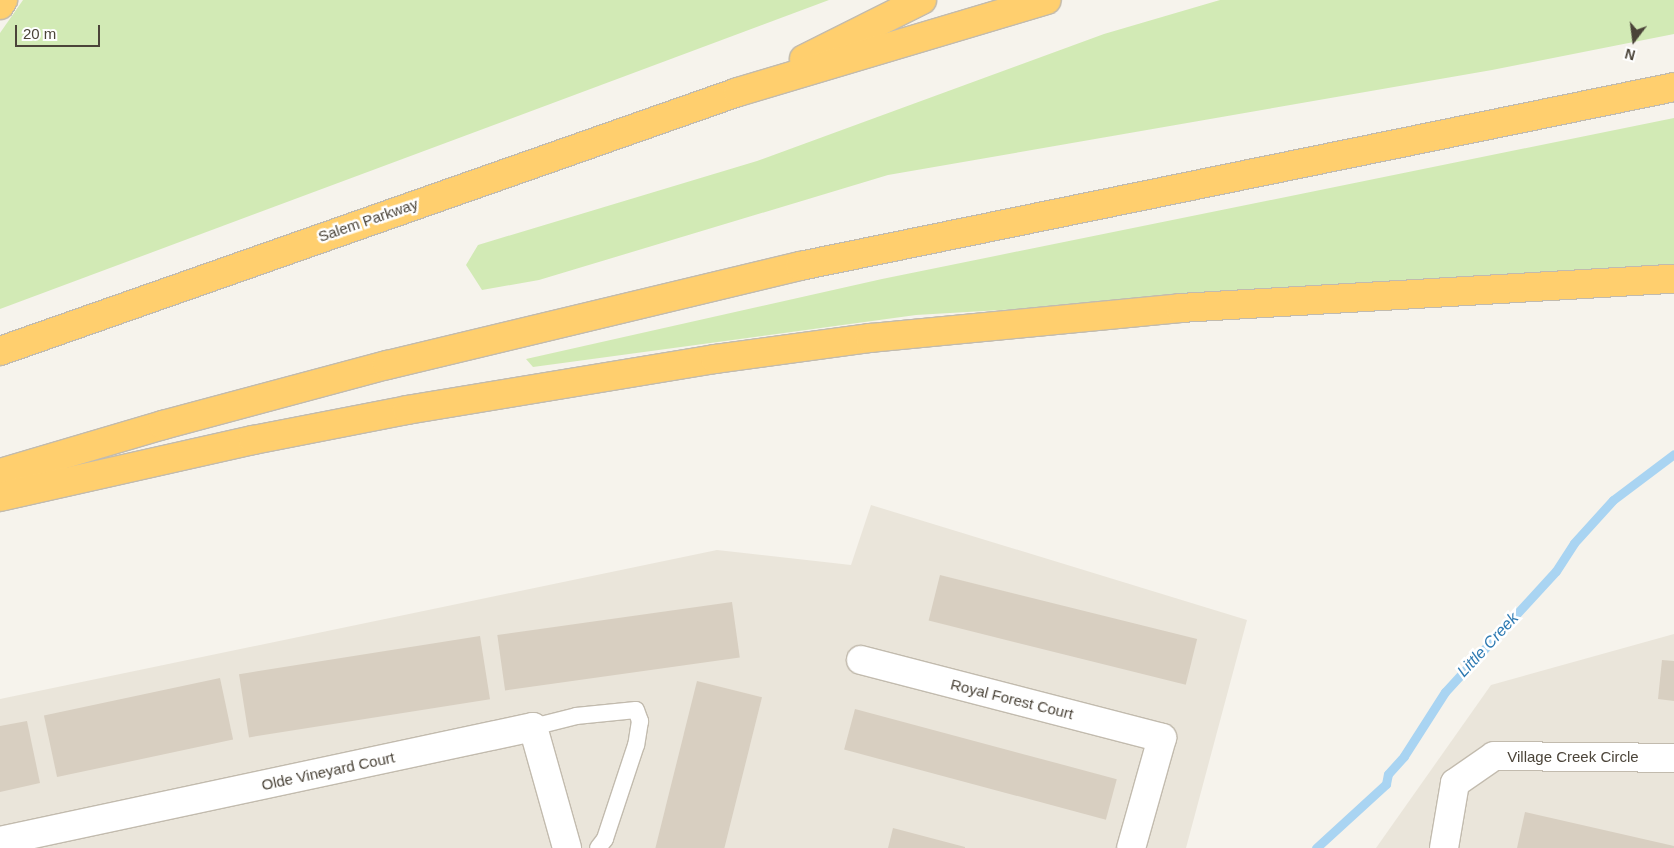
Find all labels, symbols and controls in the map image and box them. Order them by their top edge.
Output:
scale bar [18,15,102,47]
north arrow [1609,15,1659,65]
text: 20 m [23,25,56,42]
text: N [1623,45,1637,64]
street label: Salem Parkway [316,195,420,245]
water label: Little Creek [1453,609,1523,681]
street label: Royal Forest Court [949,675,1075,723]
street label: Olde Vineyard Court [260,748,396,794]
street label: Village Creek Circle [1507,748,1639,766]

